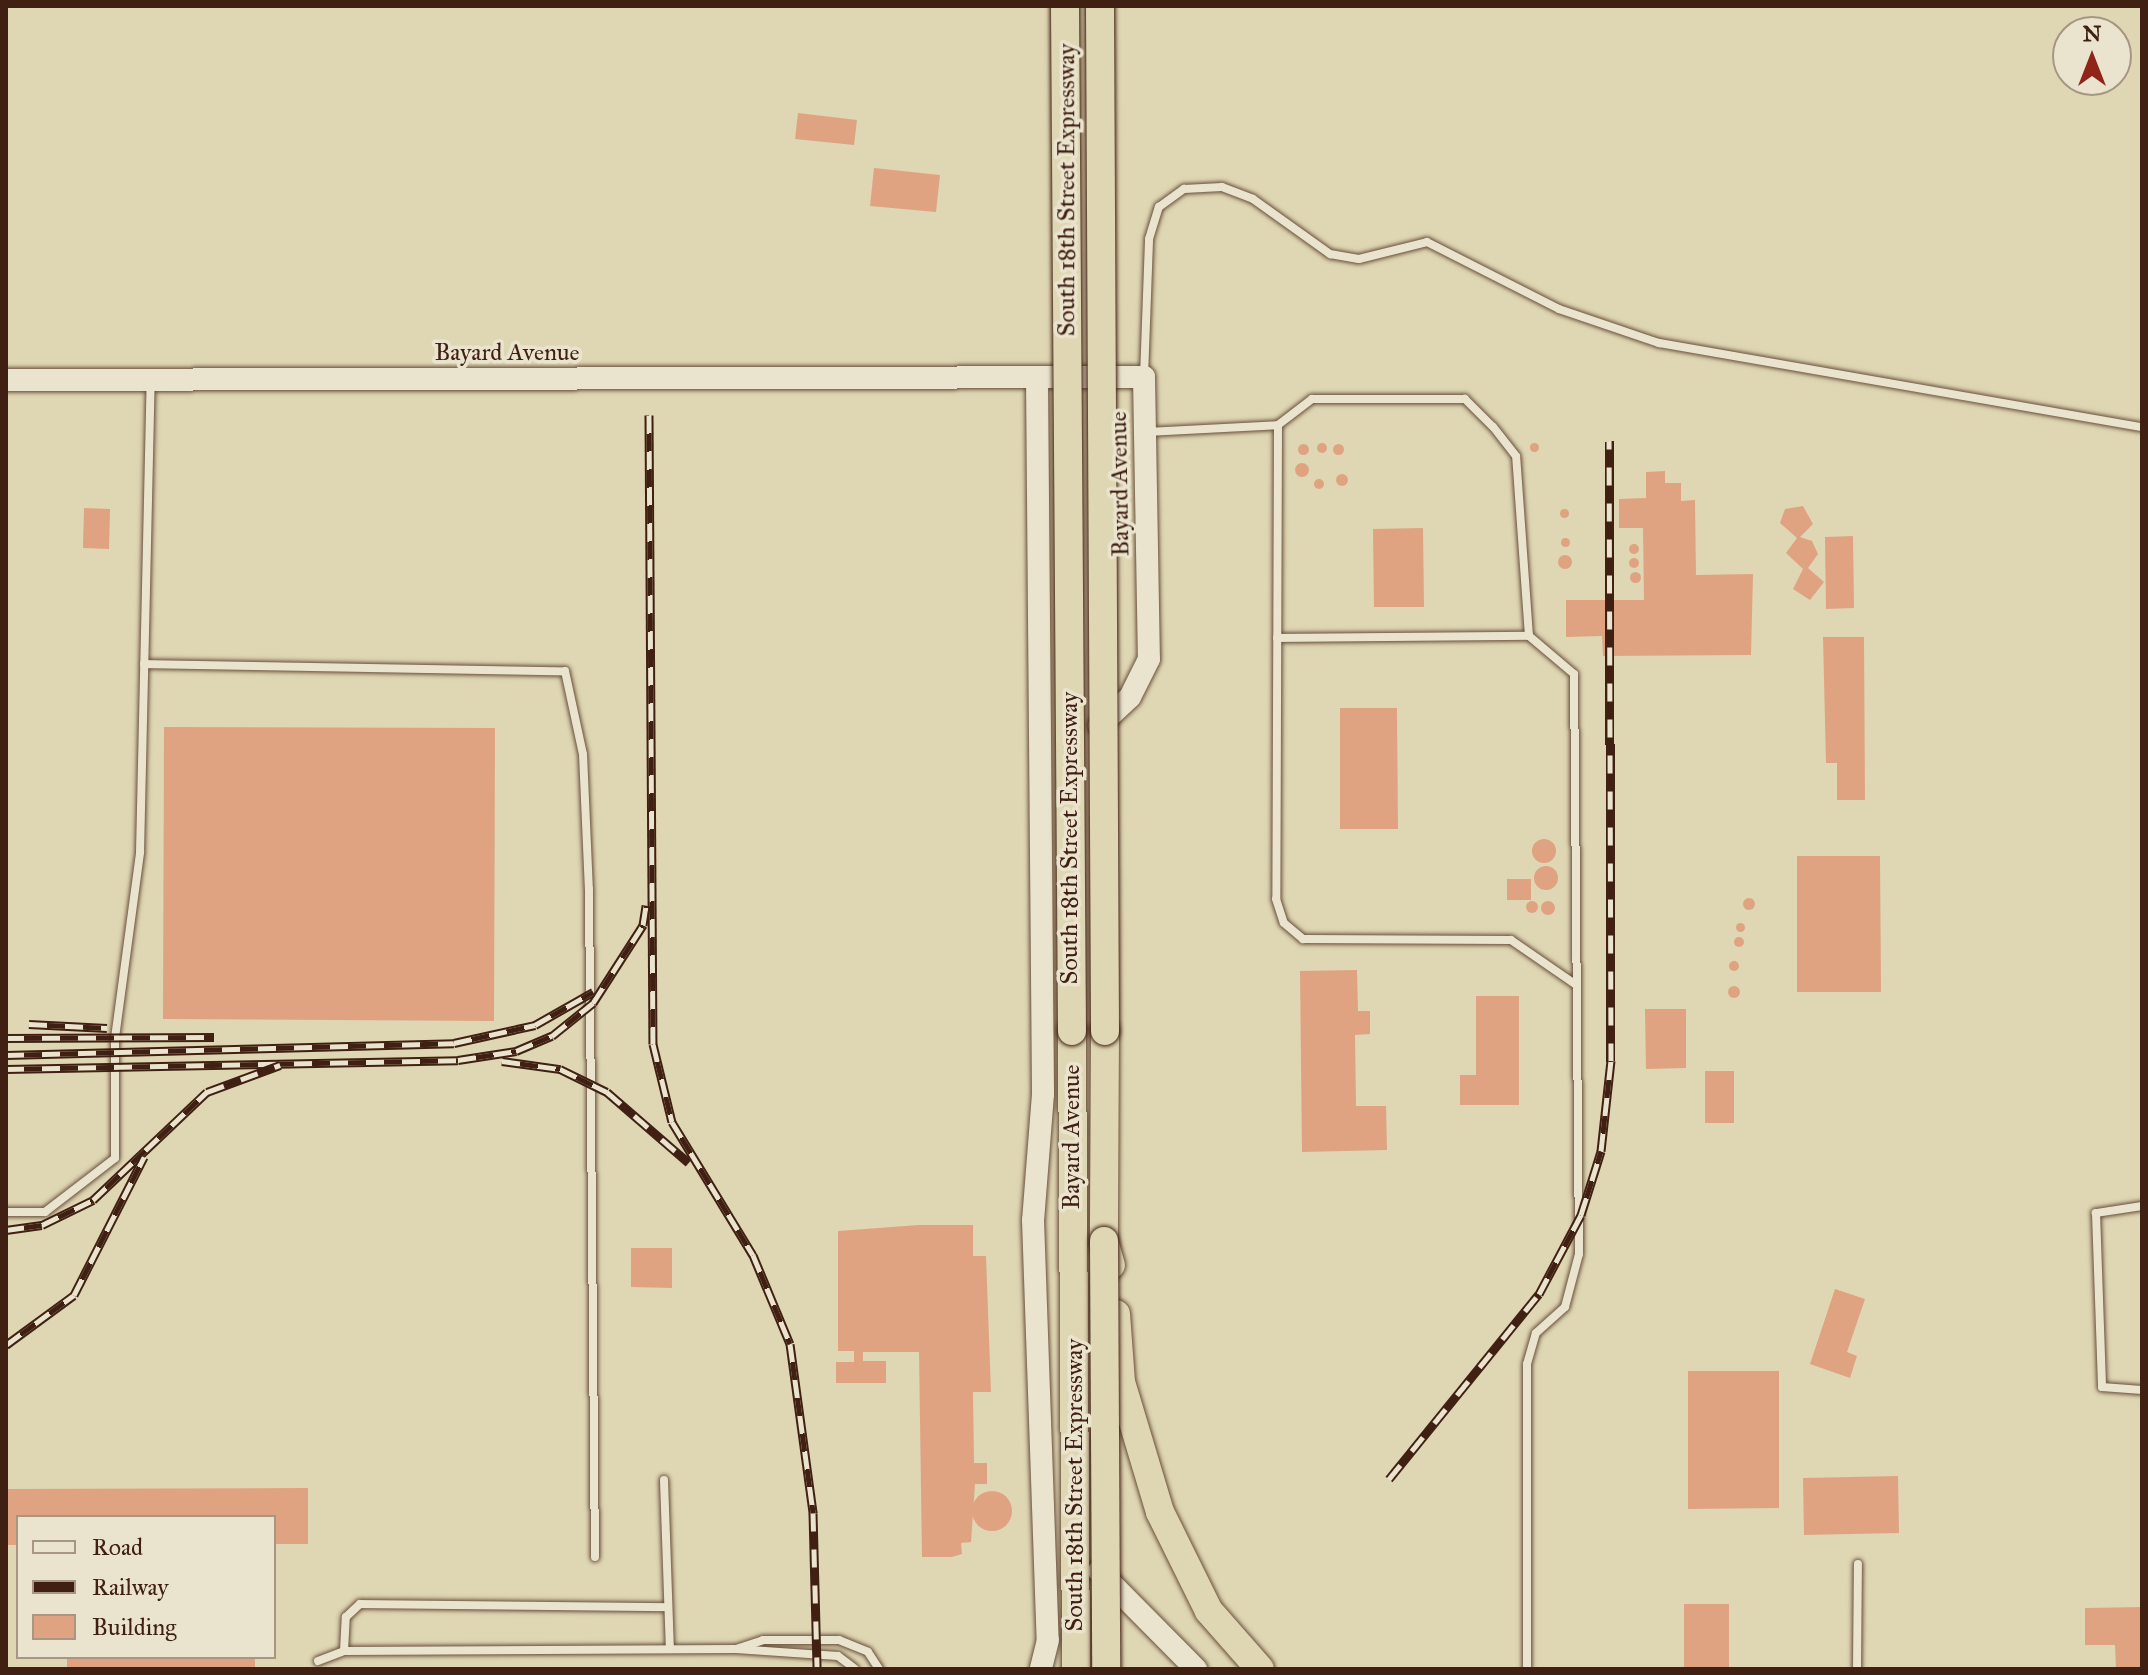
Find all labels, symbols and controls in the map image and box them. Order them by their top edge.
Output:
north arrow [2052,16,2132,96]
text: N [2083,20,2101,47]
street label: South 18th Street Expressway [1053,44,1081,336]
street label: Bayard Avenue [434,339,580,367]
street label: Bayard Avenue [1104,411,1136,557]
street label: South 18th Street Expressway [1056,692,1084,984]
street label: Bayard Avenue [1058,1064,1086,1210]
street label: South 18th Street Expressway [1061,1339,1089,1631]
legend [16,1515,276,1659]
text: Road [92,1532,143,1562]
text: Railway [92,1572,169,1602]
text: Building [92,1612,177,1642]

